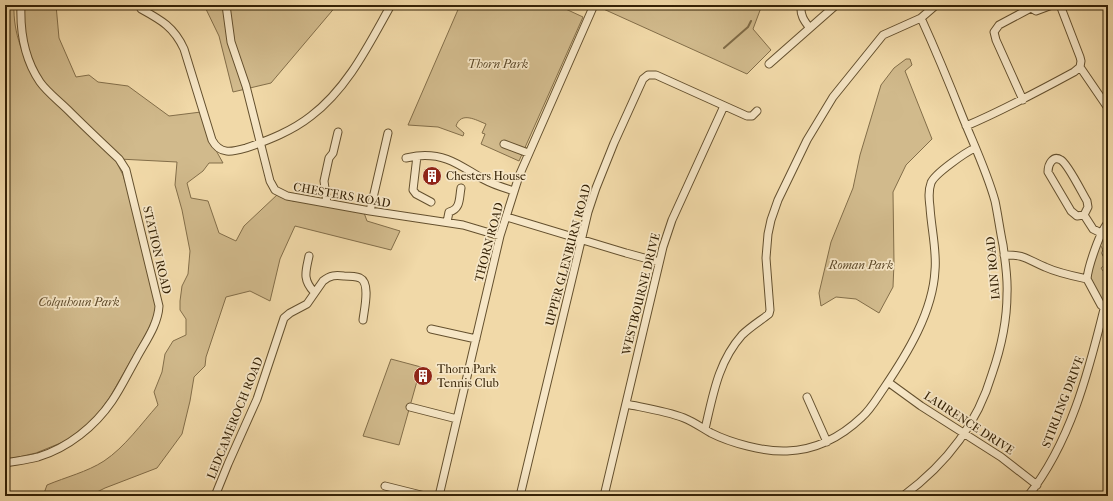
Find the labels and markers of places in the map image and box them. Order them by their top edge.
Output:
building icon: Chesters House [421,165,443,187]
place label: Chesters House [446,169,526,183]
place label: Thorn Park Tennis Club [437,362,499,390]
building icon: Thorn Park Tennis Club [412,365,434,387]

